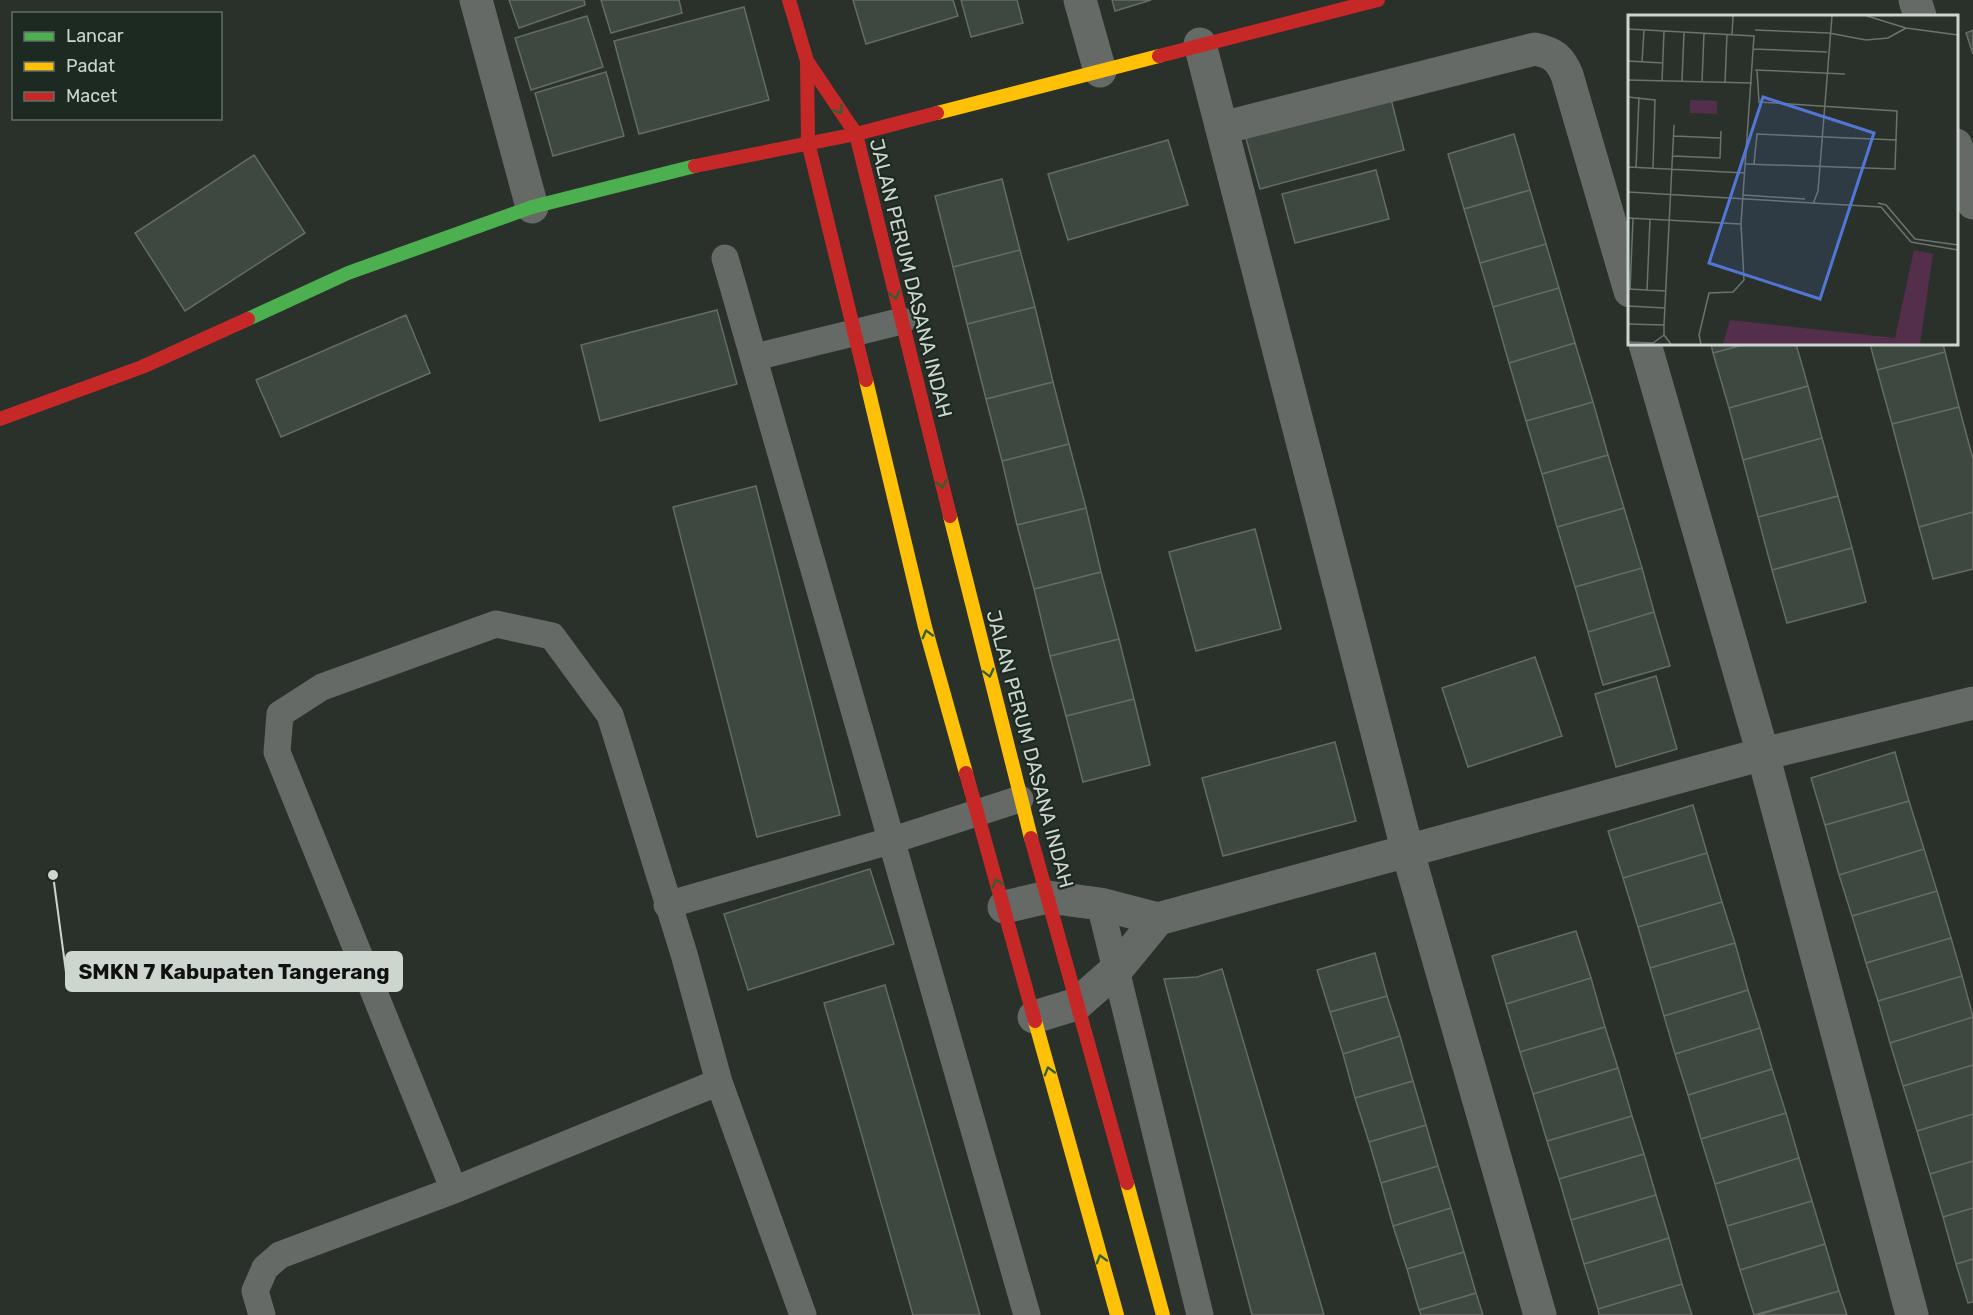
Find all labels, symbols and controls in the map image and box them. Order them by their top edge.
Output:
legend [12,12,222,120]
inset map [1628,15,1958,345]
text: Lancar [66,25,124,47]
text: Padat [66,55,115,77]
text: Macet [66,85,117,107]
one-way arrow [832,103,843,114]
street label: JALAN PERUM DASANA INDAH [865,136,957,420]
one-way arrow [888,290,901,300]
one-way arrow [935,478,947,489]
street label: JALAN PERUM DASANA INDAH [981,607,1079,891]
one-way arrow [922,629,935,639]
one-way arrow [982,667,994,678]
one-way arrow [991,878,1004,888]
callout: SMKN 7 Kabupaten Tangerang [66,952,402,991]
text: SMKN 7 Kabupaten Tangerang [78,959,390,984]
one-way arrow [1044,1066,1056,1077]
one-way arrow [1096,1254,1108,1265]

